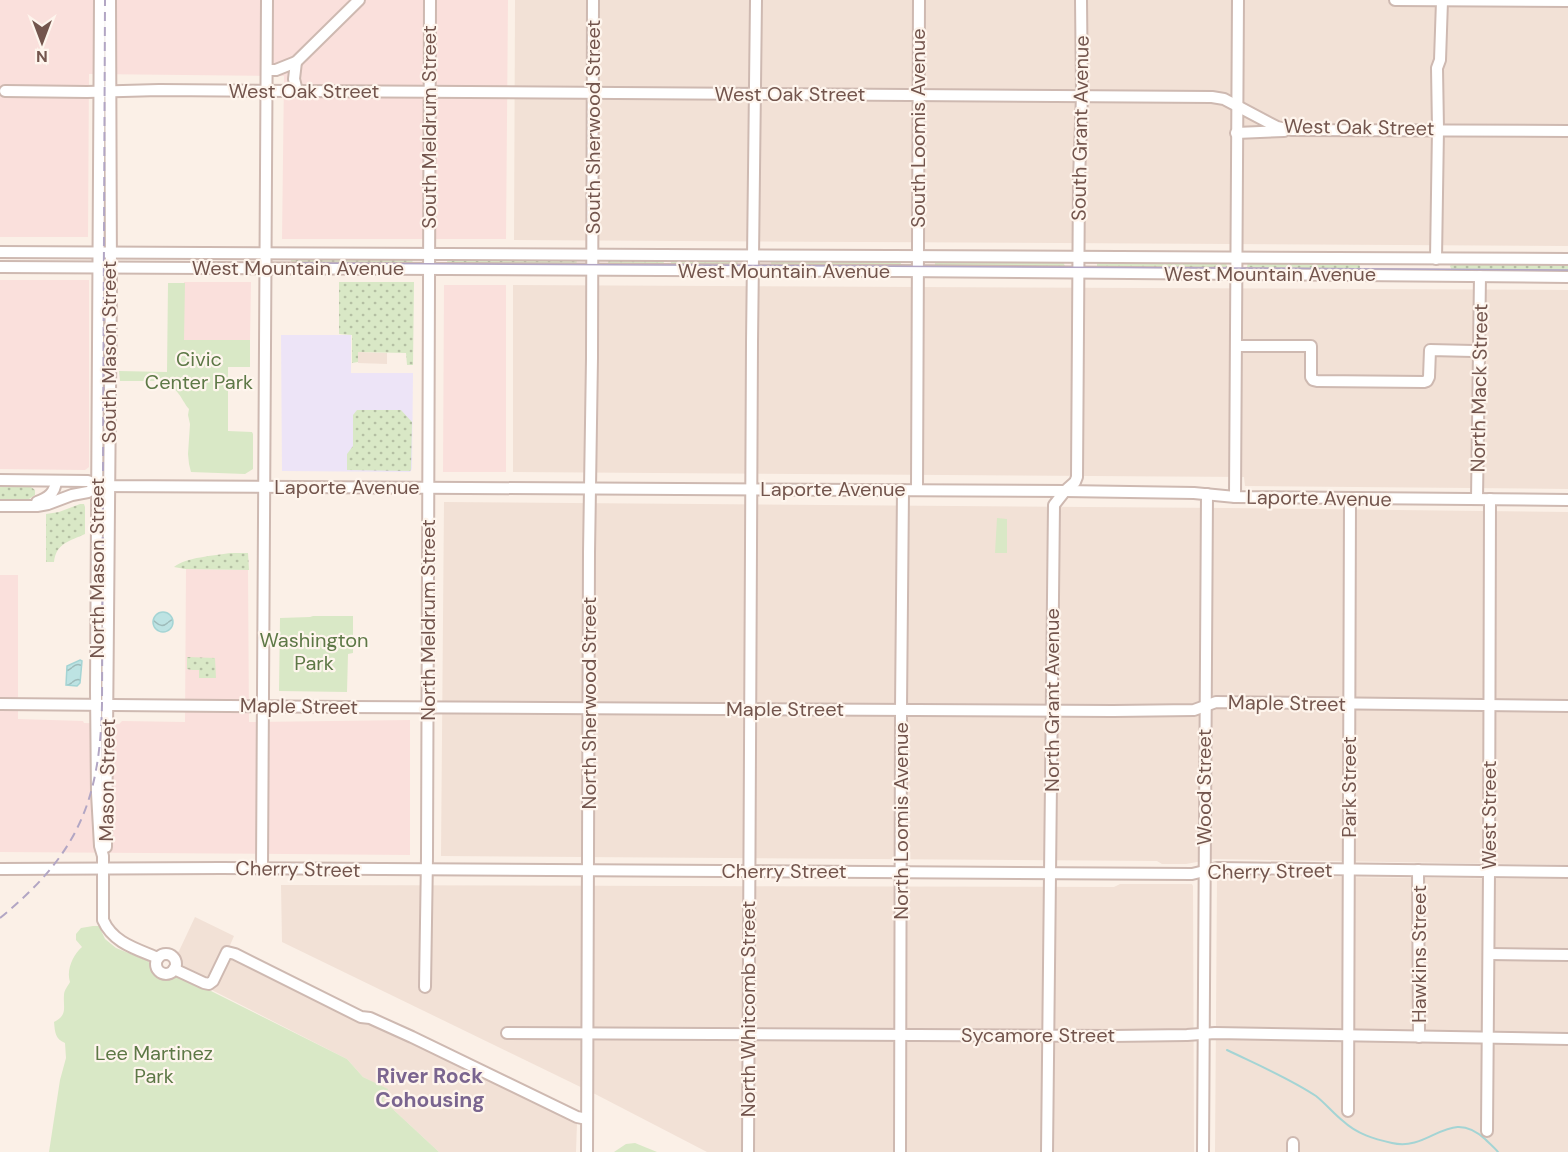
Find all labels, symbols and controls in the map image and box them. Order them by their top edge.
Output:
north arrow [12,12,72,72]
street label: South Sherwood Street [580,20,606,234]
street label: South Meldrum Street [416,25,442,229]
street label: South Loomis Avenue [905,28,931,228]
street label: South Grant Avenue [1065,35,1095,221]
text: N [36,46,48,67]
street label: West Oak Street [229,78,380,104]
street label: West Oak Street [715,81,866,107]
street label: West Oak Street [1283,113,1435,141]
street label: West Mountain Avenue [192,255,404,281]
street label: West Mountain Avenue [678,258,890,284]
street label: South Mason Street [96,261,122,443]
street label: West Mountain Avenue [1164,261,1376,287]
street label: North Mack Street [1465,303,1493,473]
park label: Civic Center Park [145,346,253,395]
street label: Laporte Avenue [274,474,420,500]
street label: Laporte Avenue [760,476,906,502]
street label: North Mason Street [84,477,110,658]
street label: Laporte Avenue [1246,484,1392,512]
street label: North Meldrum Street [415,519,441,721]
street label: North Sherwood Street [576,596,602,809]
street label: North Grant Avenue [1039,608,1065,792]
park label: Washington Park [259,627,369,676]
street label: Maple Street [1228,689,1346,717]
street label: Maple Street [240,692,358,720]
street label: Maple Street [726,696,844,722]
street label: Mason Street [93,718,121,842]
street label: North Loomis Avenue [888,722,914,920]
street label: Wood Street [1191,729,1217,845]
street label: Park Street [1336,736,1362,838]
street label: West Street [1476,760,1502,870]
street label: Cherry Street [235,855,361,883]
street label: Cherry Street [1207,857,1333,885]
street label: Cherry Street [721,858,847,884]
street label: Hawkins Street [1406,885,1432,1023]
street label: North Whitcomb Street [735,901,761,1117]
street label: Sycamore Street [961,1022,1115,1048]
park label: Lee Martinez Park [95,1040,213,1089]
district label: River Rock Cohousing [375,1062,485,1114]

